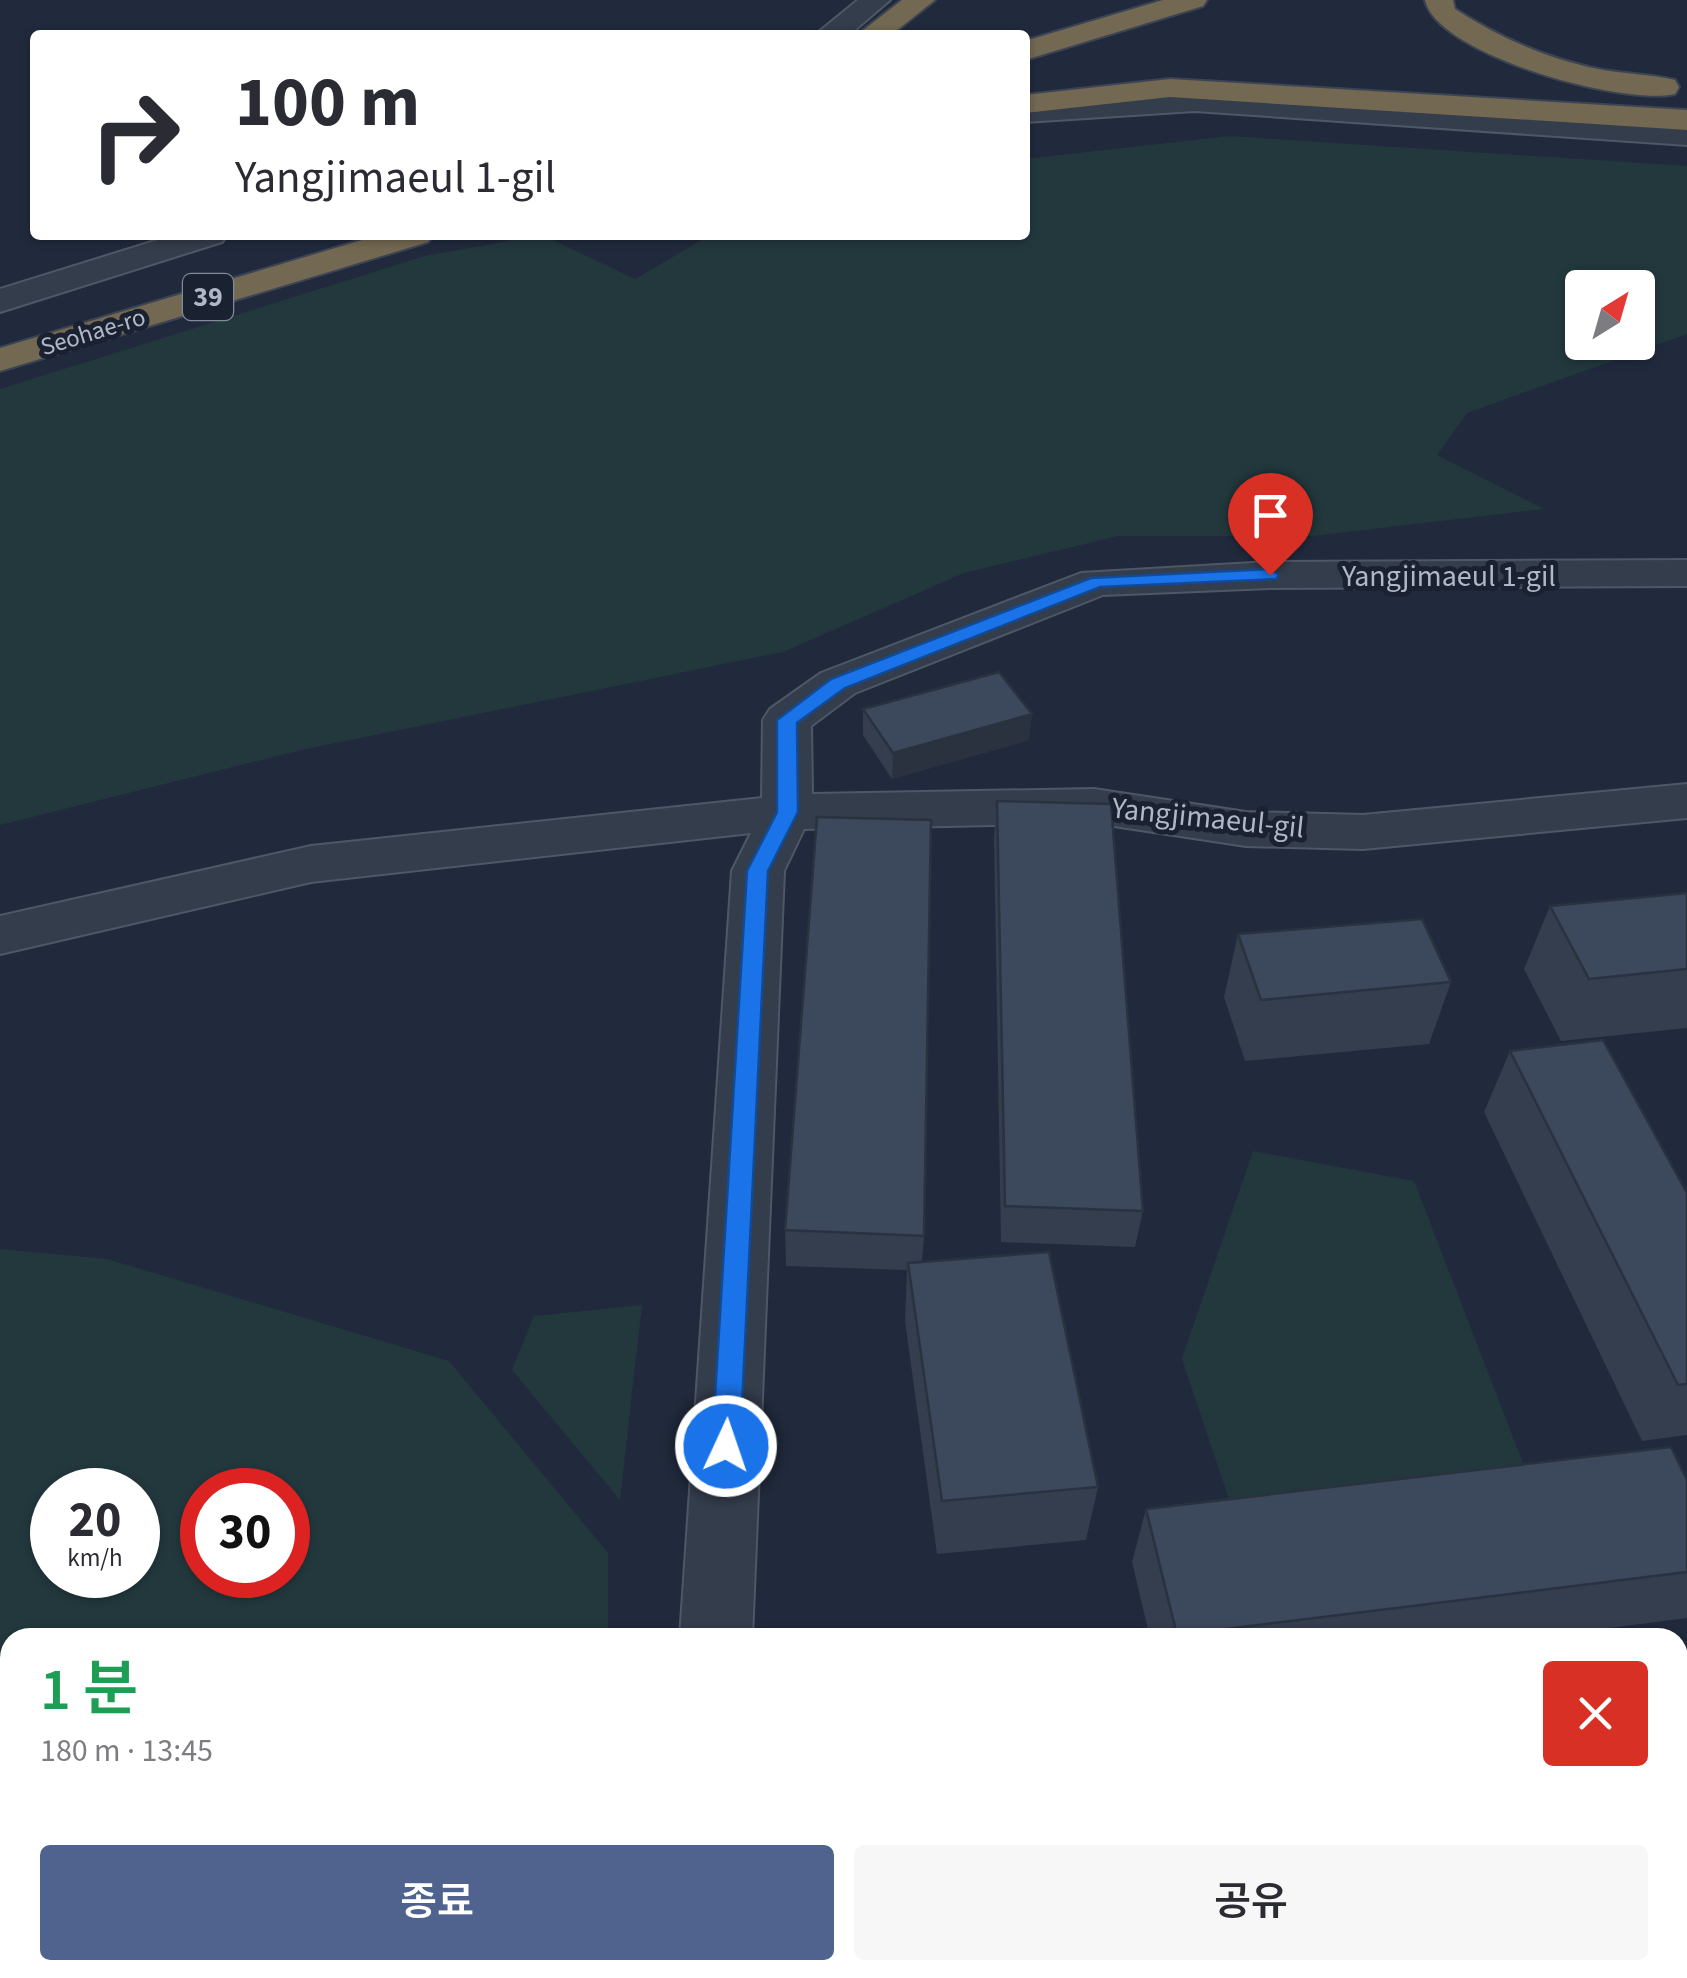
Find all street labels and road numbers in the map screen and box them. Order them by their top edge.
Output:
road number: 39 [183,274,233,320]
street label: Seohae-ro [36,299,150,365]
street label: Yangjimaeul 1-gil [1341,555,1556,598]
street label: Yangjimaeul-gil [1109,786,1306,849]

